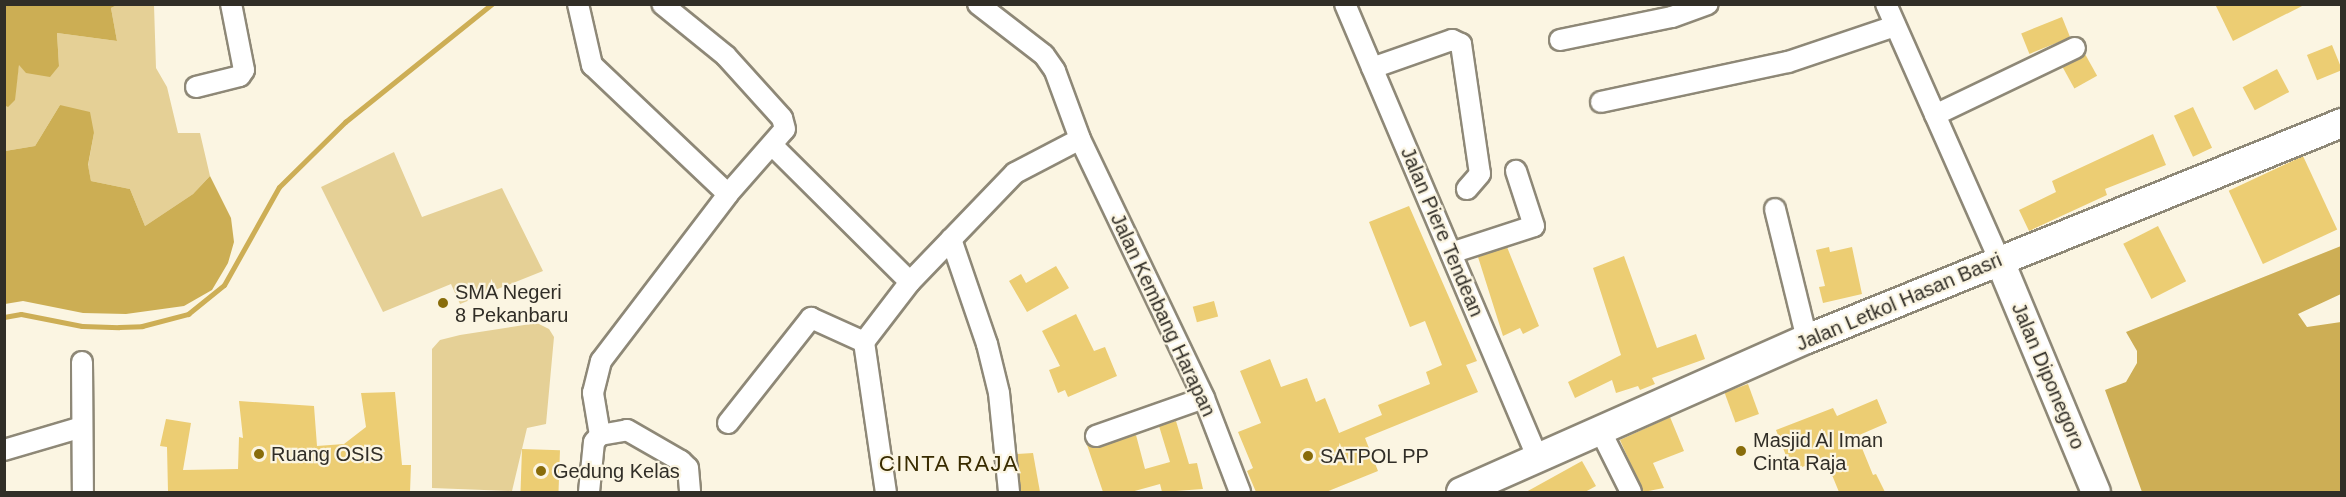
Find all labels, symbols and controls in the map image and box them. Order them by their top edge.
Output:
street label: Jalan Piere Tendean [1395,143,1489,321]
street label: Jalan Kembang Harapan [1105,210,1221,420]
street label: Jalan Letkol Hasan Basri [1792,248,2006,356]
place label: SMA Negeri 8 Pekanbaru [455,280,568,327]
marker: SMA Negeri 8 Pekanbaru [436,296,450,310]
street label: Jalan Diponegoro [2006,299,2090,453]
place label: Masjid Al Iman Cinta Raja [1753,428,1884,475]
place label: Ruang OSIS [271,442,383,466]
place label: SATPOL PP [1320,444,1430,468]
marker: Masjid Al Iman Cinta Raja [1734,444,1748,458]
marker: Ruang OSIS [252,447,266,461]
marker: SATPOL PP [1301,449,1315,463]
district label: CINTA RAJA [878,451,1020,477]
place label: Gedung Kelas [553,459,680,483]
marker: Gedung Kelas [534,464,548,478]

